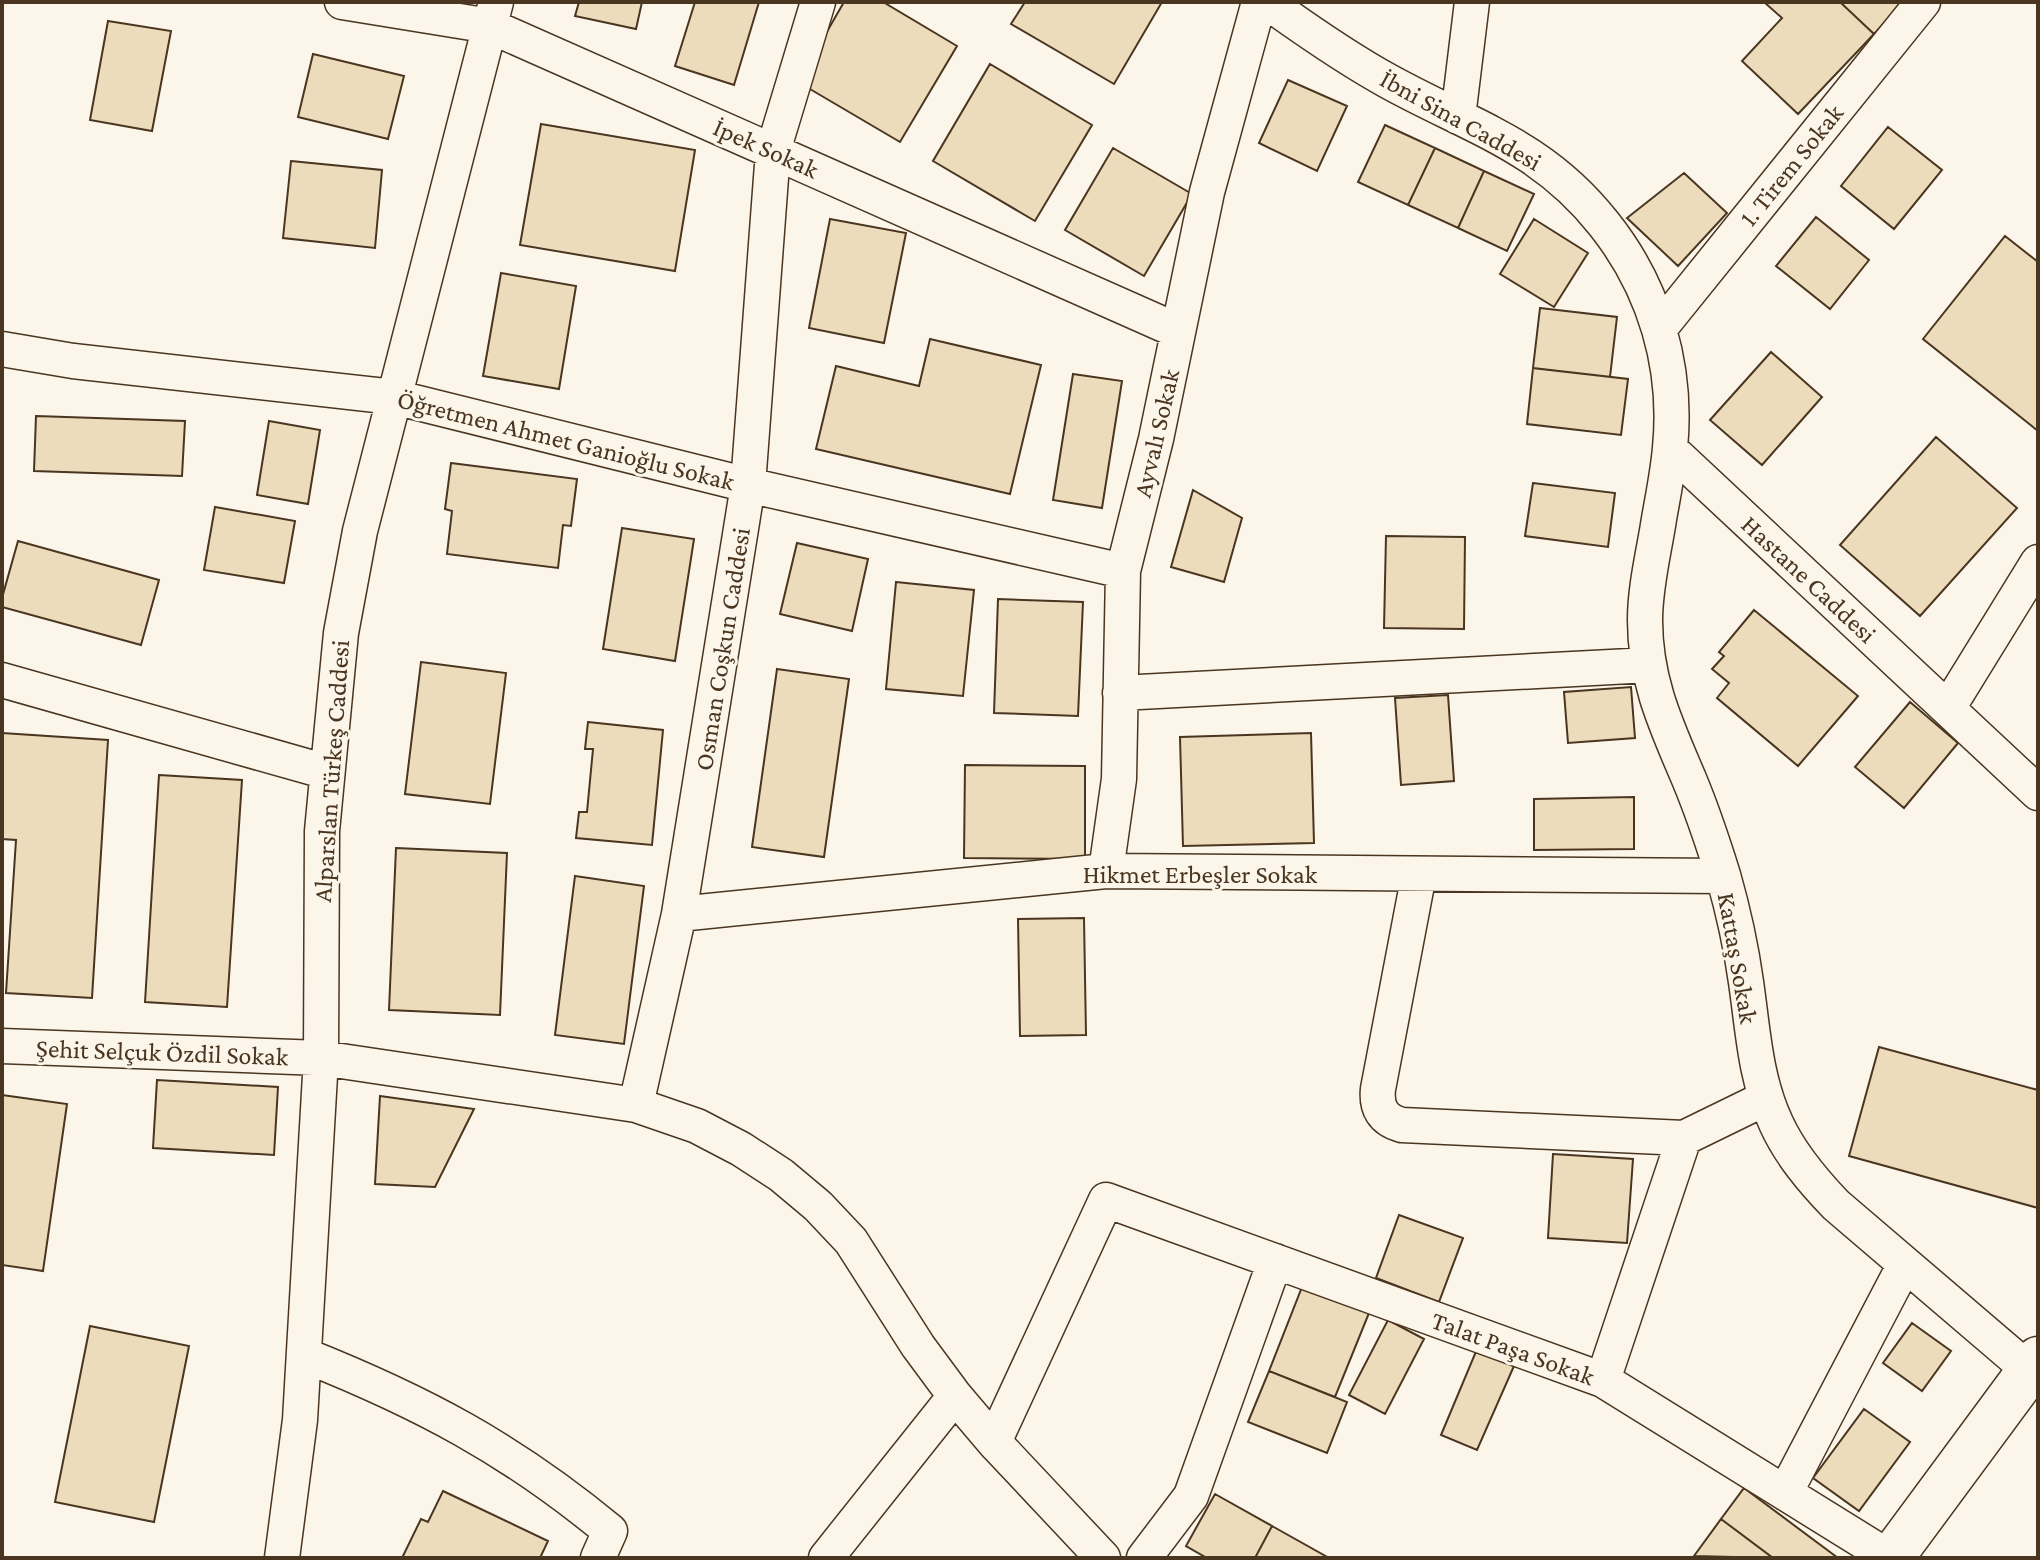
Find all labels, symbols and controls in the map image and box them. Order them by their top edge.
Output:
street label: İbni Sina Caddesi [1375,64,1547,177]
street label: 1. Tirem Sokak [1734,98,1850,232]
street label: İpek Sokak [709,112,823,185]
street label: Ayvalı Sokak [1128,366,1185,500]
street label: Öğretmen Ahmet Ganioğlu Sokak [394,385,738,497]
street label: Hastane Caddesi [1735,510,1882,649]
street label: Osman Coşkun Caddesi [689,525,756,773]
street label: Alparslan Türkeş Caddesi [308,639,355,903]
street label: Hikmet Erbeşler Sokak [1083,860,1318,889]
street label: Kattaş Sokak [1712,890,1763,1027]
street label: Şehit Selçuk Özdil Sokak [35,1034,289,1071]
street label: Talat Paşa Sokak [1427,1306,1599,1392]

